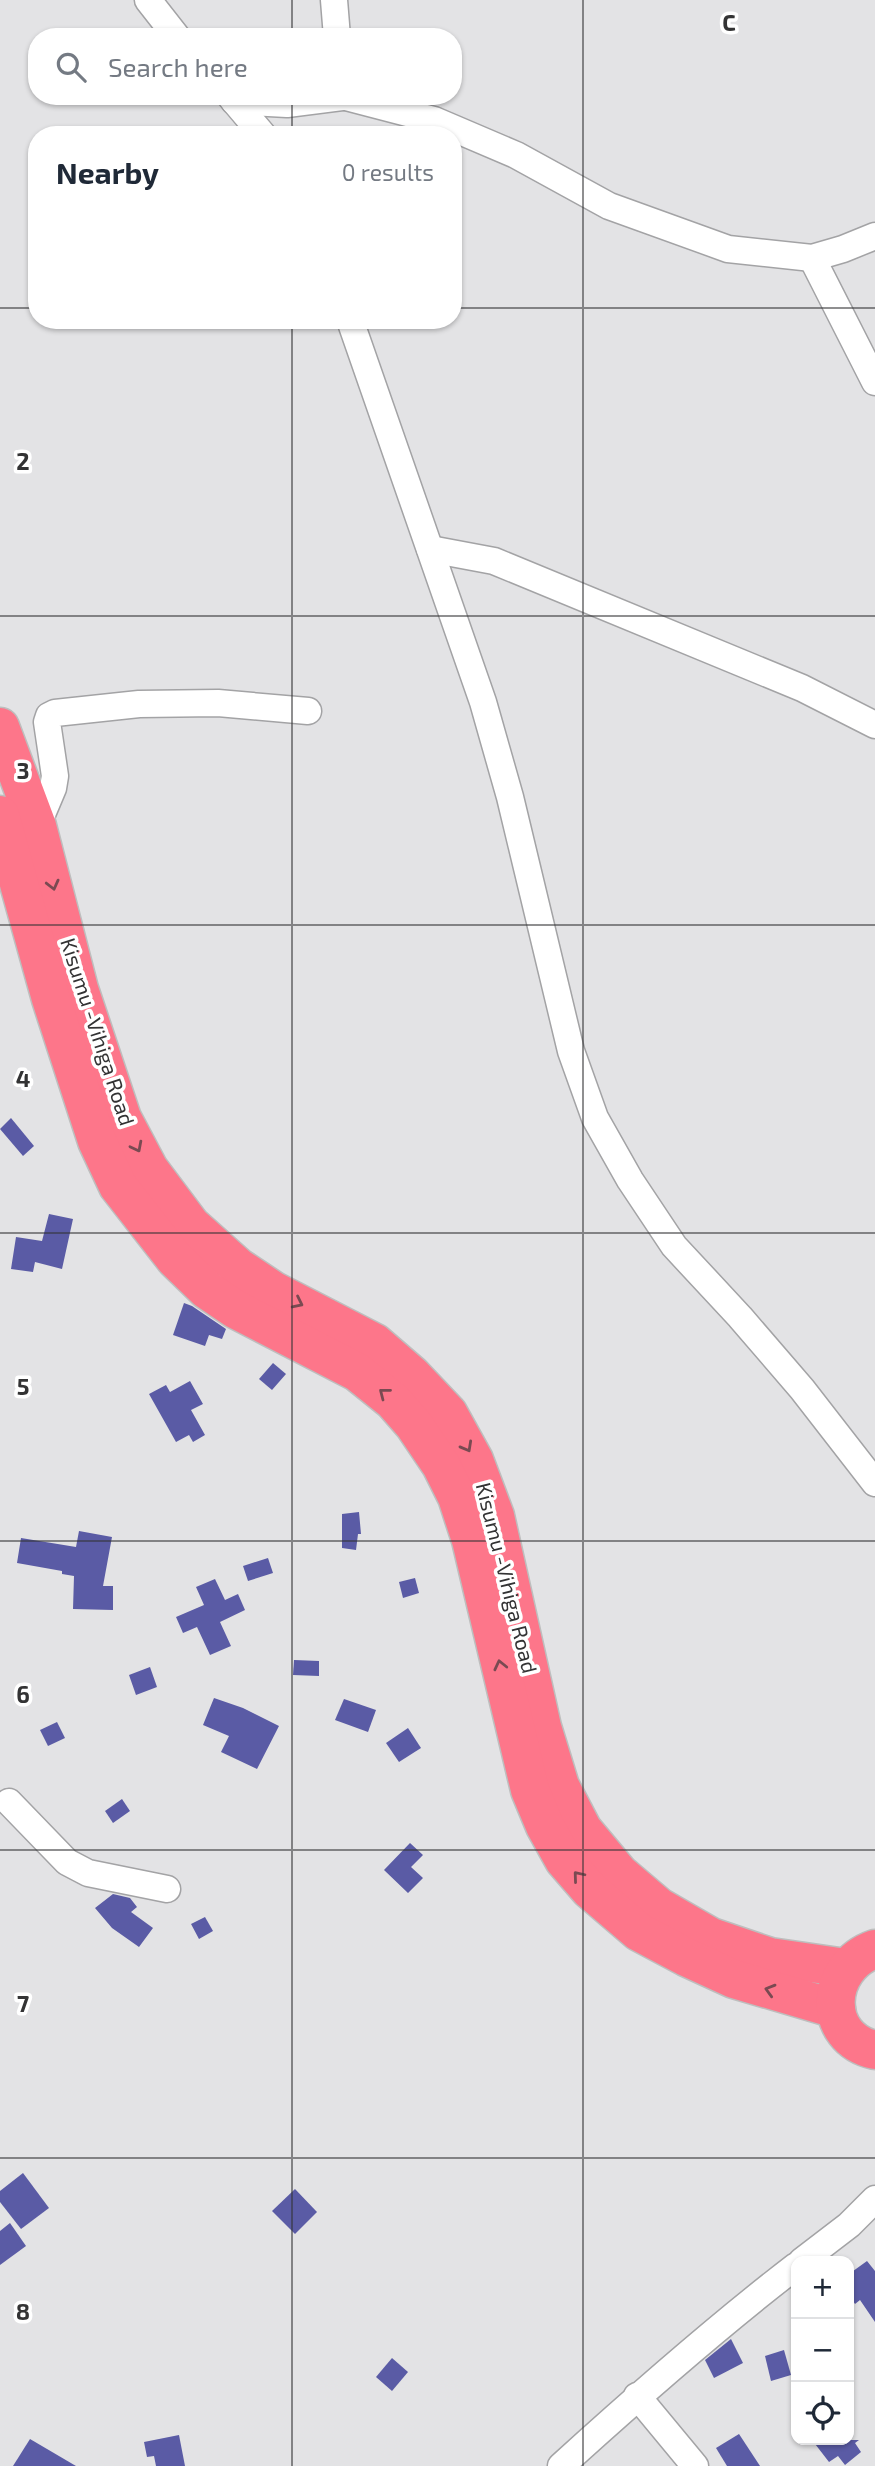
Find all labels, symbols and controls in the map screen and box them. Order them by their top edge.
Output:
text: C [722,8,736,36]
search box [28,28,462,105]
icon: search [52,48,90,86]
text: Search here [108,51,248,82]
text: Nearby [56,154,159,190]
text: 0 results [342,158,434,186]
text: 2 [16,447,30,475]
text: 3 [16,756,30,784]
one-way arrow [44,879,59,891]
street label: Kisumu -Vihiga Road [56,935,141,1129]
text: 4 [16,1064,30,1092]
one-way arrow [129,1140,143,1152]
one-way arrow [291,1294,303,1308]
text: 5 [17,1372,29,1400]
one-way arrow [379,1389,392,1402]
one-way arrow [459,1440,472,1452]
street label: Kisumu -Vihiga Road [472,1480,543,1676]
one-way arrow [494,1659,508,1671]
text: 6 [16,1680,30,1708]
one-way arrow [573,1871,586,1883]
one-way arrow [765,1983,777,1998]
text: 7 [17,1989,29,2017]
map controls [791,2256,854,2445]
button: + [791,2256,854,2319]
text: 8 [16,2297,30,2325]
button: − [791,2319,854,2382]
button: locate [791,2382,854,2445]

